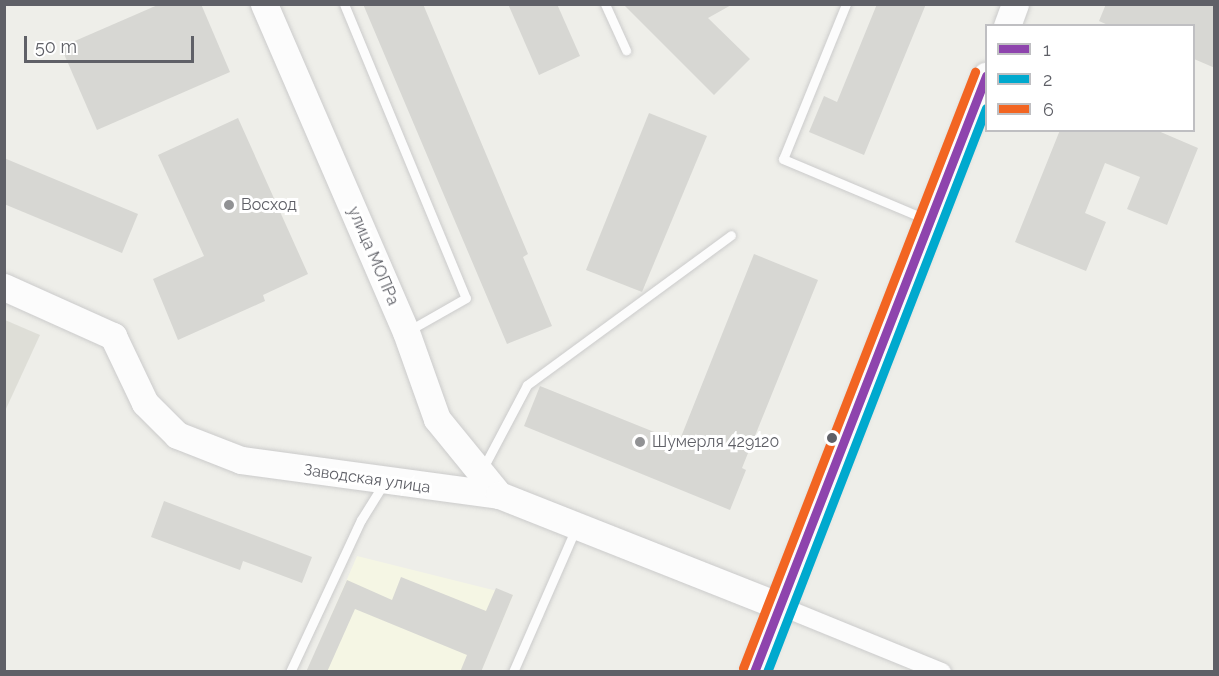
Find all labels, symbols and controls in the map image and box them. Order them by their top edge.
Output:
scale bar [27,24,196,62]
legend [985,24,1195,132]
text: 50 m [35,36,77,57]
text: 1 [1043,39,1051,60]
text: 2 [1043,69,1052,90]
text: 6 [1043,99,1054,120]
place label: Восход [241,195,297,215]
marker: Восход [222,198,236,212]
street label: улица МОПРа [344,204,402,308]
place label: Шумерля 429120 [652,432,779,452]
unlabelled marker [826,432,838,444]
marker: Шумерля 429120 [633,435,647,449]
street label: Заводская улица [302,461,432,497]

